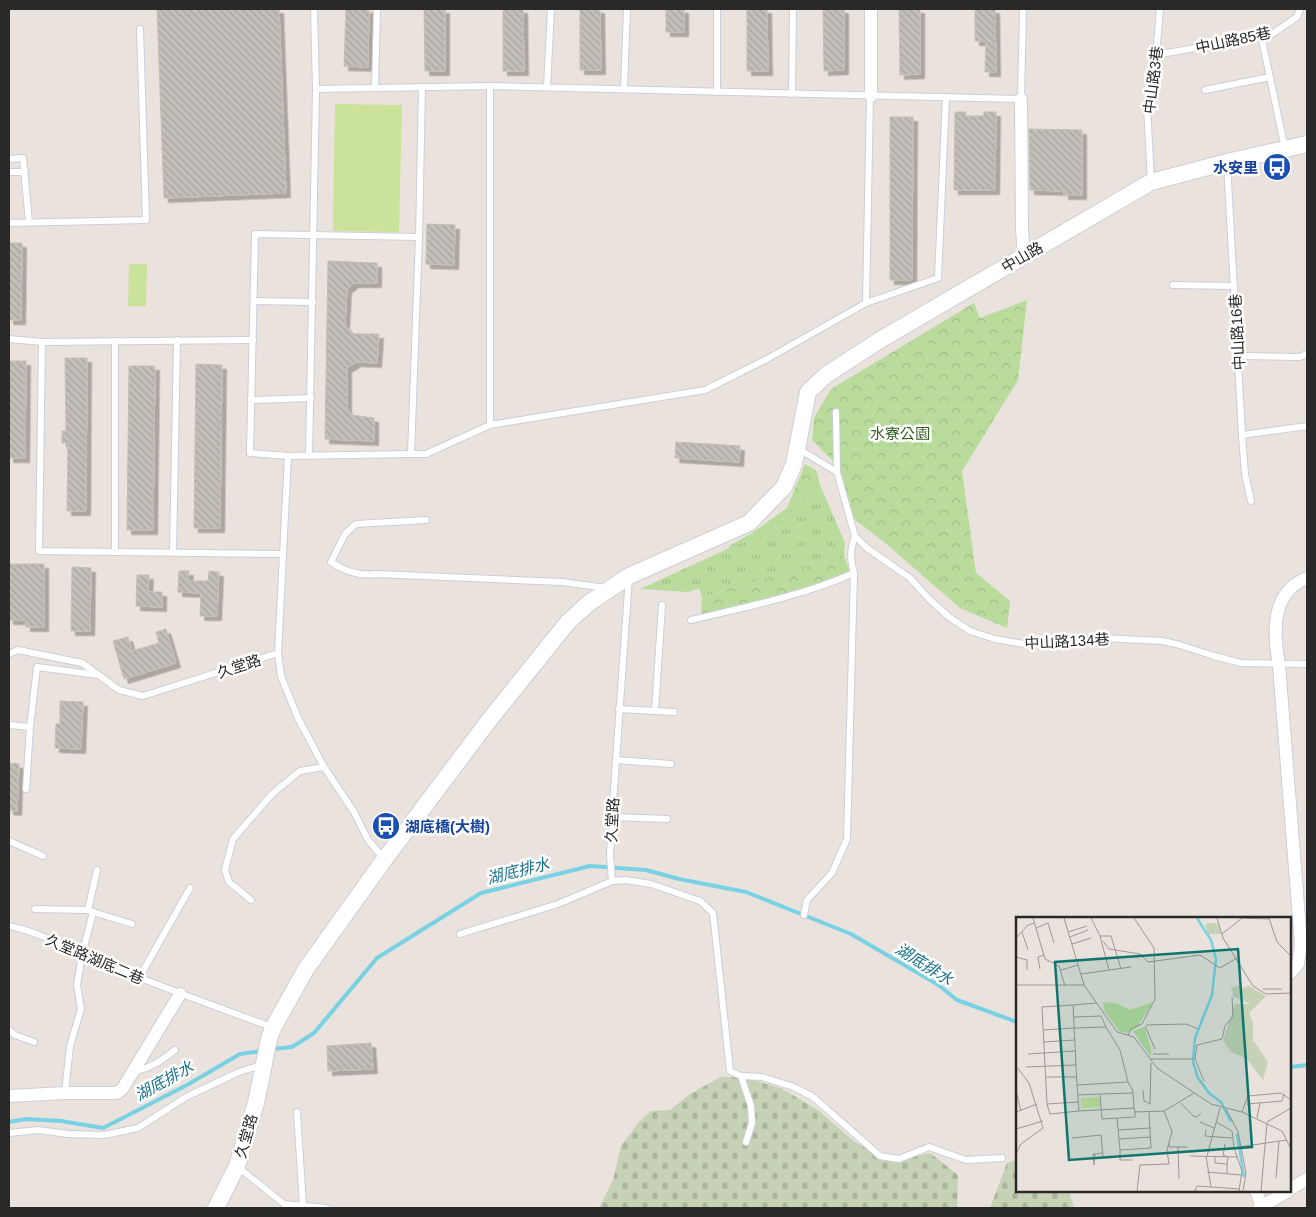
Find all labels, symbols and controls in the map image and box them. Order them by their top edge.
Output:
street label: 中山路85巷 [1194,24,1272,56]
street label: 中山路3巷 [1140,45,1166,115]
bus stop icon: 水安里 [1262,152,1292,182]
place label: 水安里 [1213,159,1258,176]
street label: 中山路 [998,238,1046,276]
street label: 中山路16巷 [1227,293,1247,371]
park label: 水寮公園 [870,425,930,442]
street label: 中山路134巷 [1024,630,1110,652]
street label: 久堂路 [215,651,263,681]
street label: 久堂路 [602,797,622,843]
bus stop icon: 湖底橋(大樹) [371,811,401,841]
place label: 湖底橋(大樹) [405,818,490,835]
water label: 湖底排水 [485,855,552,887]
inset map [1016,917,1291,1192]
street label: 久堂路湖底二巷 [43,931,147,987]
water label: 湖底排水 [892,940,956,989]
water label: 湖底排水 [132,1058,197,1104]
street label: 久堂路 [232,1112,260,1160]

